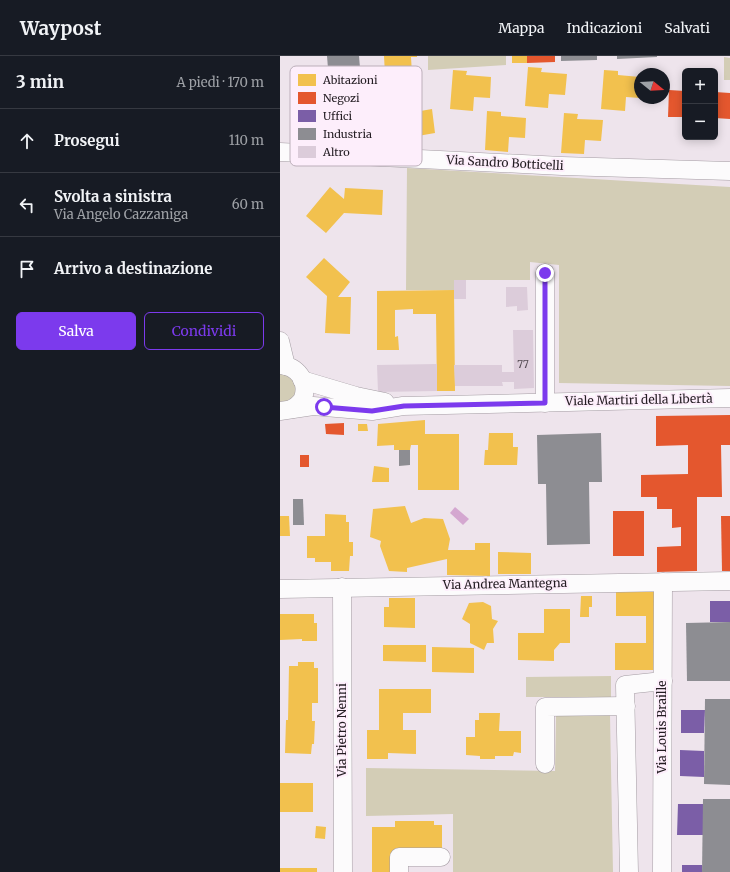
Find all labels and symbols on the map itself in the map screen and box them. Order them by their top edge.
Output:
legend [290,66,422,166]
north arrow [634,68,670,104]
text: Abitazioni [322,73,378,87]
text: Negozi [323,91,360,105]
text: Uffici [323,109,353,123]
text: Industria [323,127,372,141]
text: Altro [322,145,350,159]
street label: Via Sandro Botticelli [445,152,564,173]
route end [536,264,554,282]
house number: 77 [517,358,529,371]
street label: Viale Martiri della Libertà [564,391,713,408]
route start [315,398,333,416]
street label: Via Andrea Mantegna [442,575,568,592]
street label: Via Louis Braille [654,680,669,775]
street label: Via Pietro Nenni [334,683,349,778]

